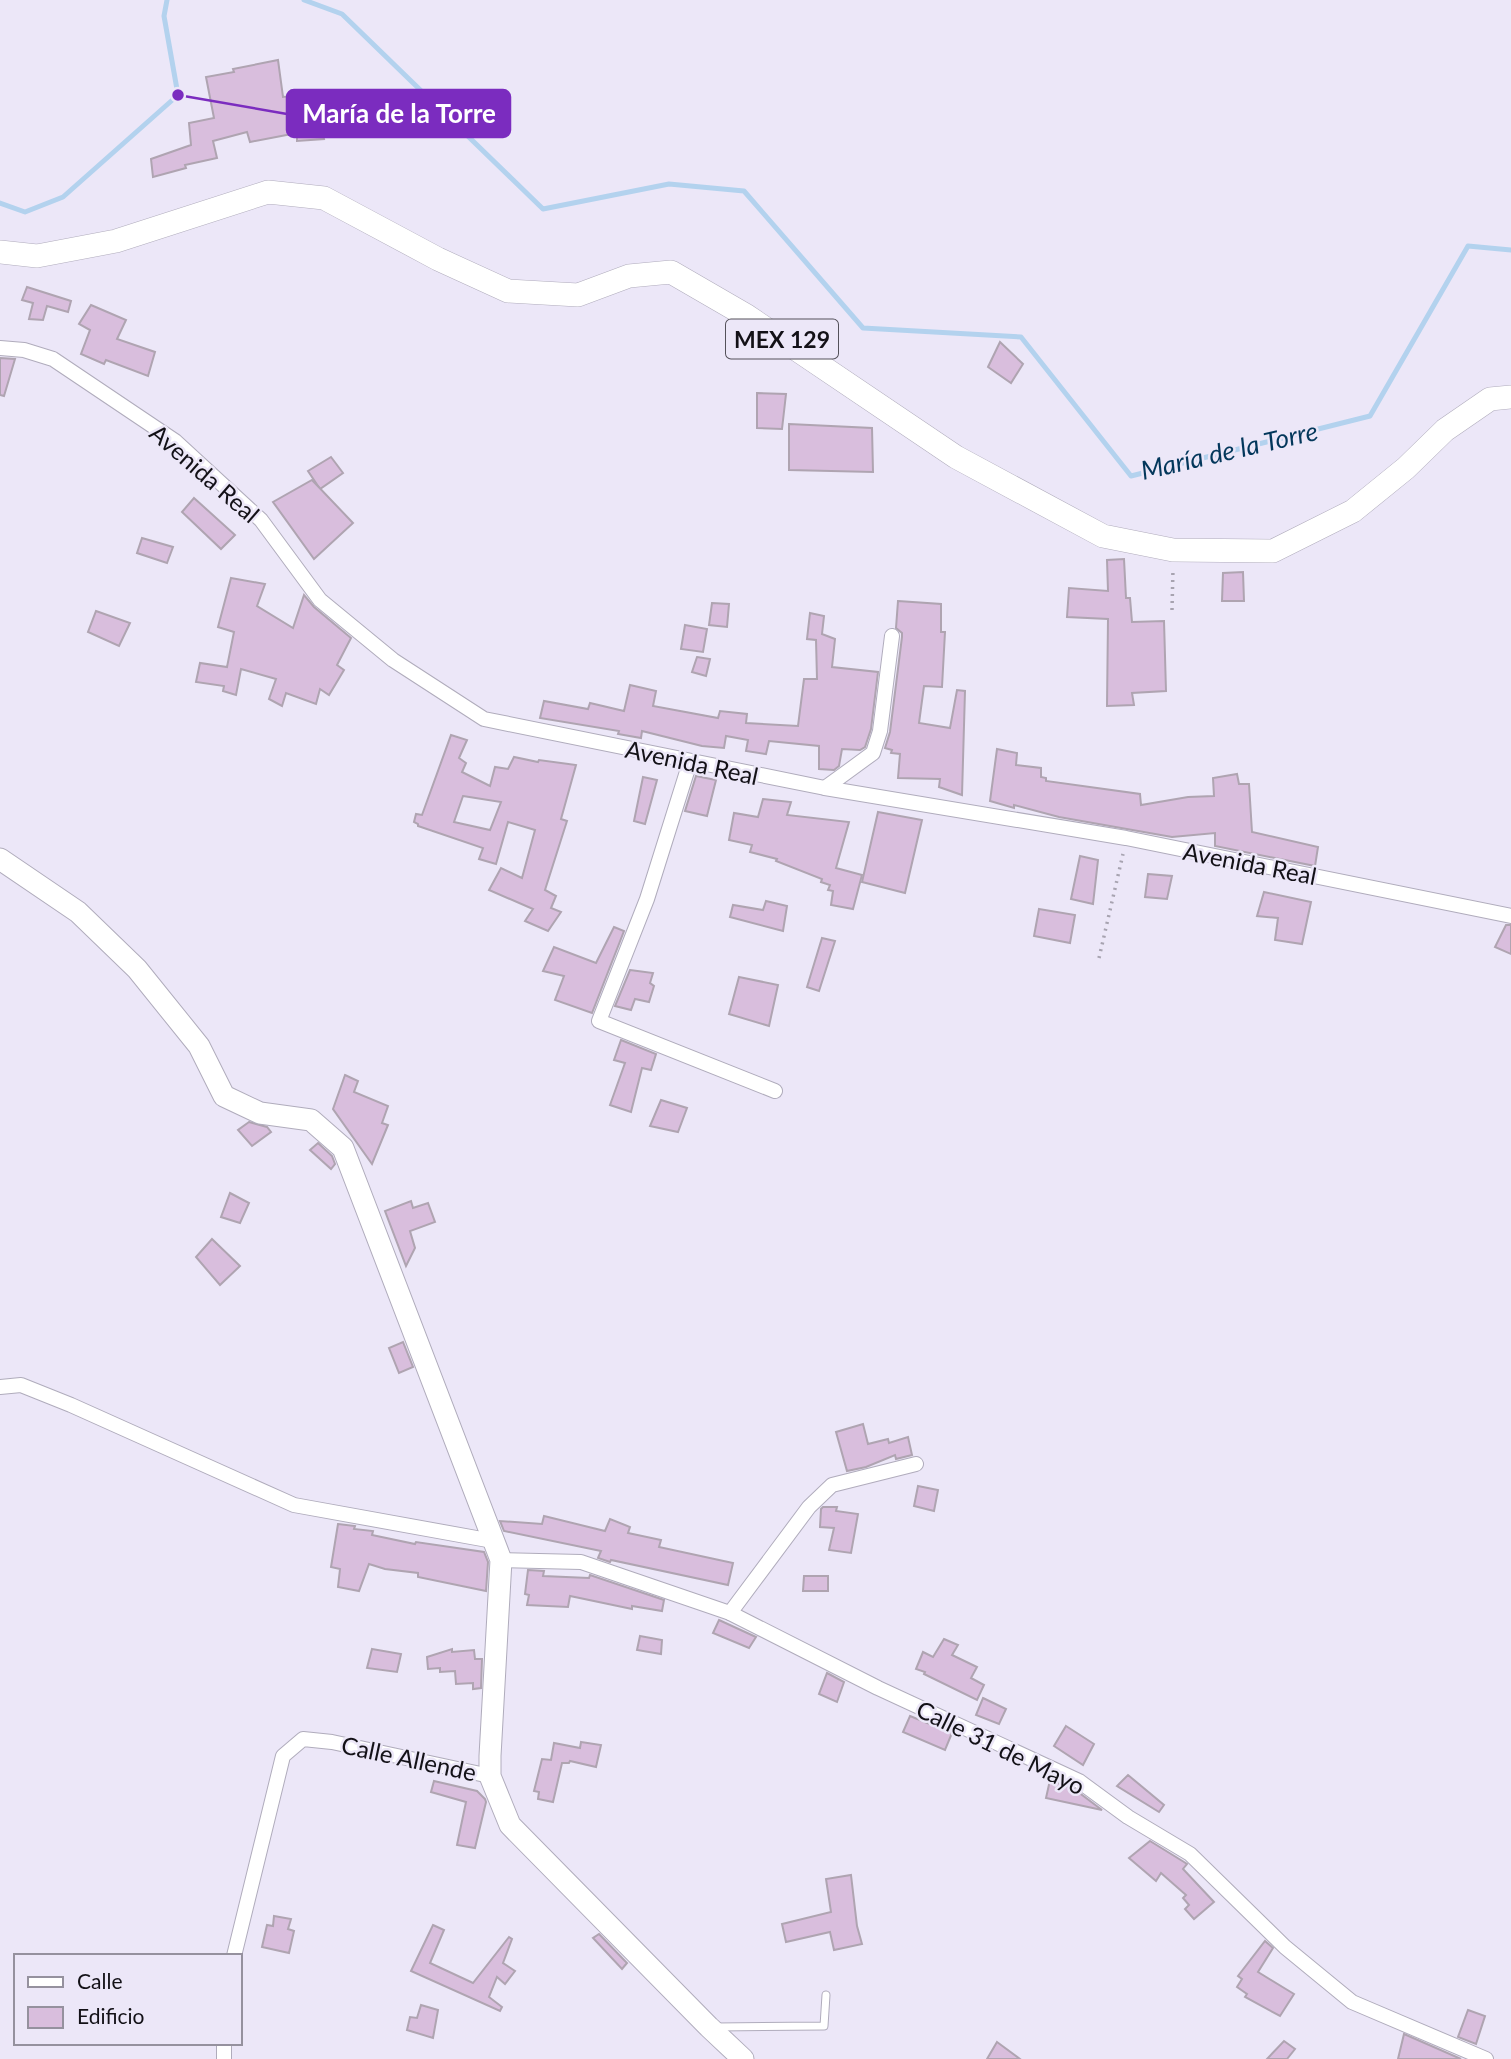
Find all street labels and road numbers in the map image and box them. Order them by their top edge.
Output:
road number: MEX 129 [726,320,838,358]
street label: Avenida Real [144,418,266,528]
street label: Avenida Real [623,734,761,790]
street label: Avenida Real [1181,836,1319,890]
street label: Calle 31 de Mayo [912,1694,1090,1800]
street label: Calle Allende [339,1730,479,1786]

